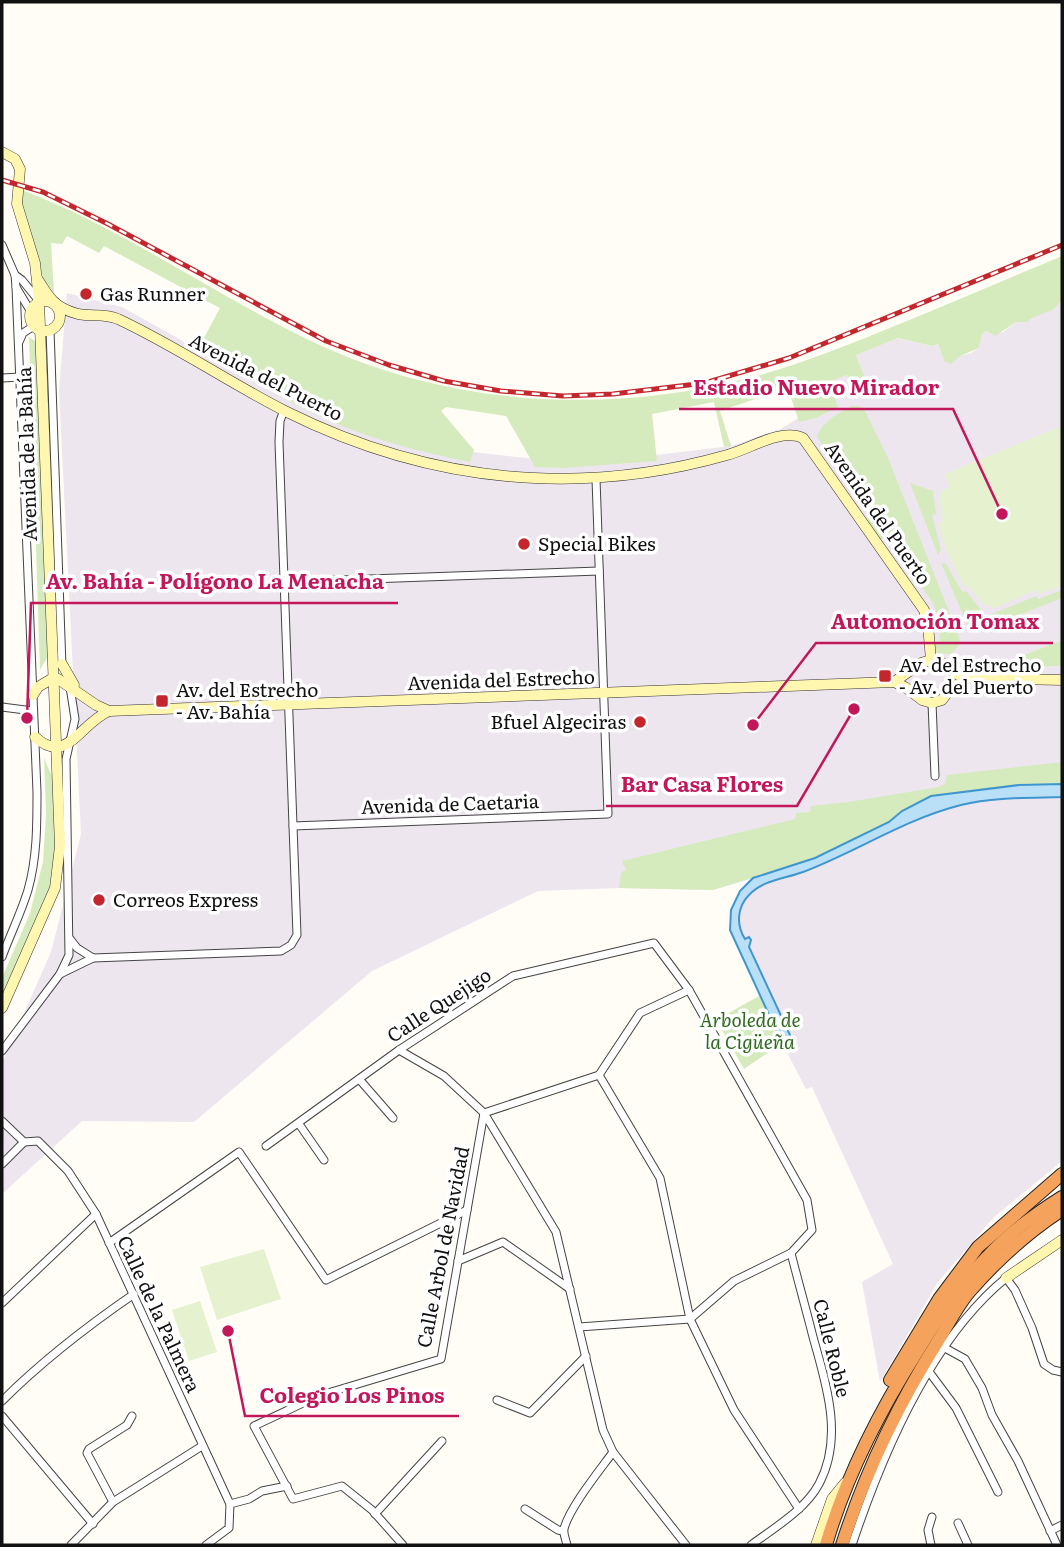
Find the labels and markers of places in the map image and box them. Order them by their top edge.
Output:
place label: Gas Runner [100,279,205,307]
marker: Gas Runner [78,286,94,302]
callout: Estadio Nuevo Mirador [679,367,953,409]
place label: Special Bikes [538,529,656,557]
marker: Special Bikes [516,536,532,552]
callout: Av. Bahía - Polígono La Menacha [31,561,398,603]
callout: Automoción Tomax [816,601,1053,643]
place label: Av. del Estrecho - Av. del Puerto [899,650,1041,700]
marker: Av. del Estrecho - Av. del Puerto [877,668,893,684]
place label: Av. del Estrecho - Av. Bahía [176,675,318,725]
marker: Av. del Estrecho - Av. Bahía [154,693,170,709]
place label: Bfuel Algeciras [490,707,626,735]
marker: Bfuel Algeciras [632,714,648,730]
callout: Bar Casa Flores [606,764,797,806]
place label: Correos Express [113,885,258,913]
marker: Correos Express [91,892,107,908]
callout: Colegio Los Pinos [245,1374,459,1416]

